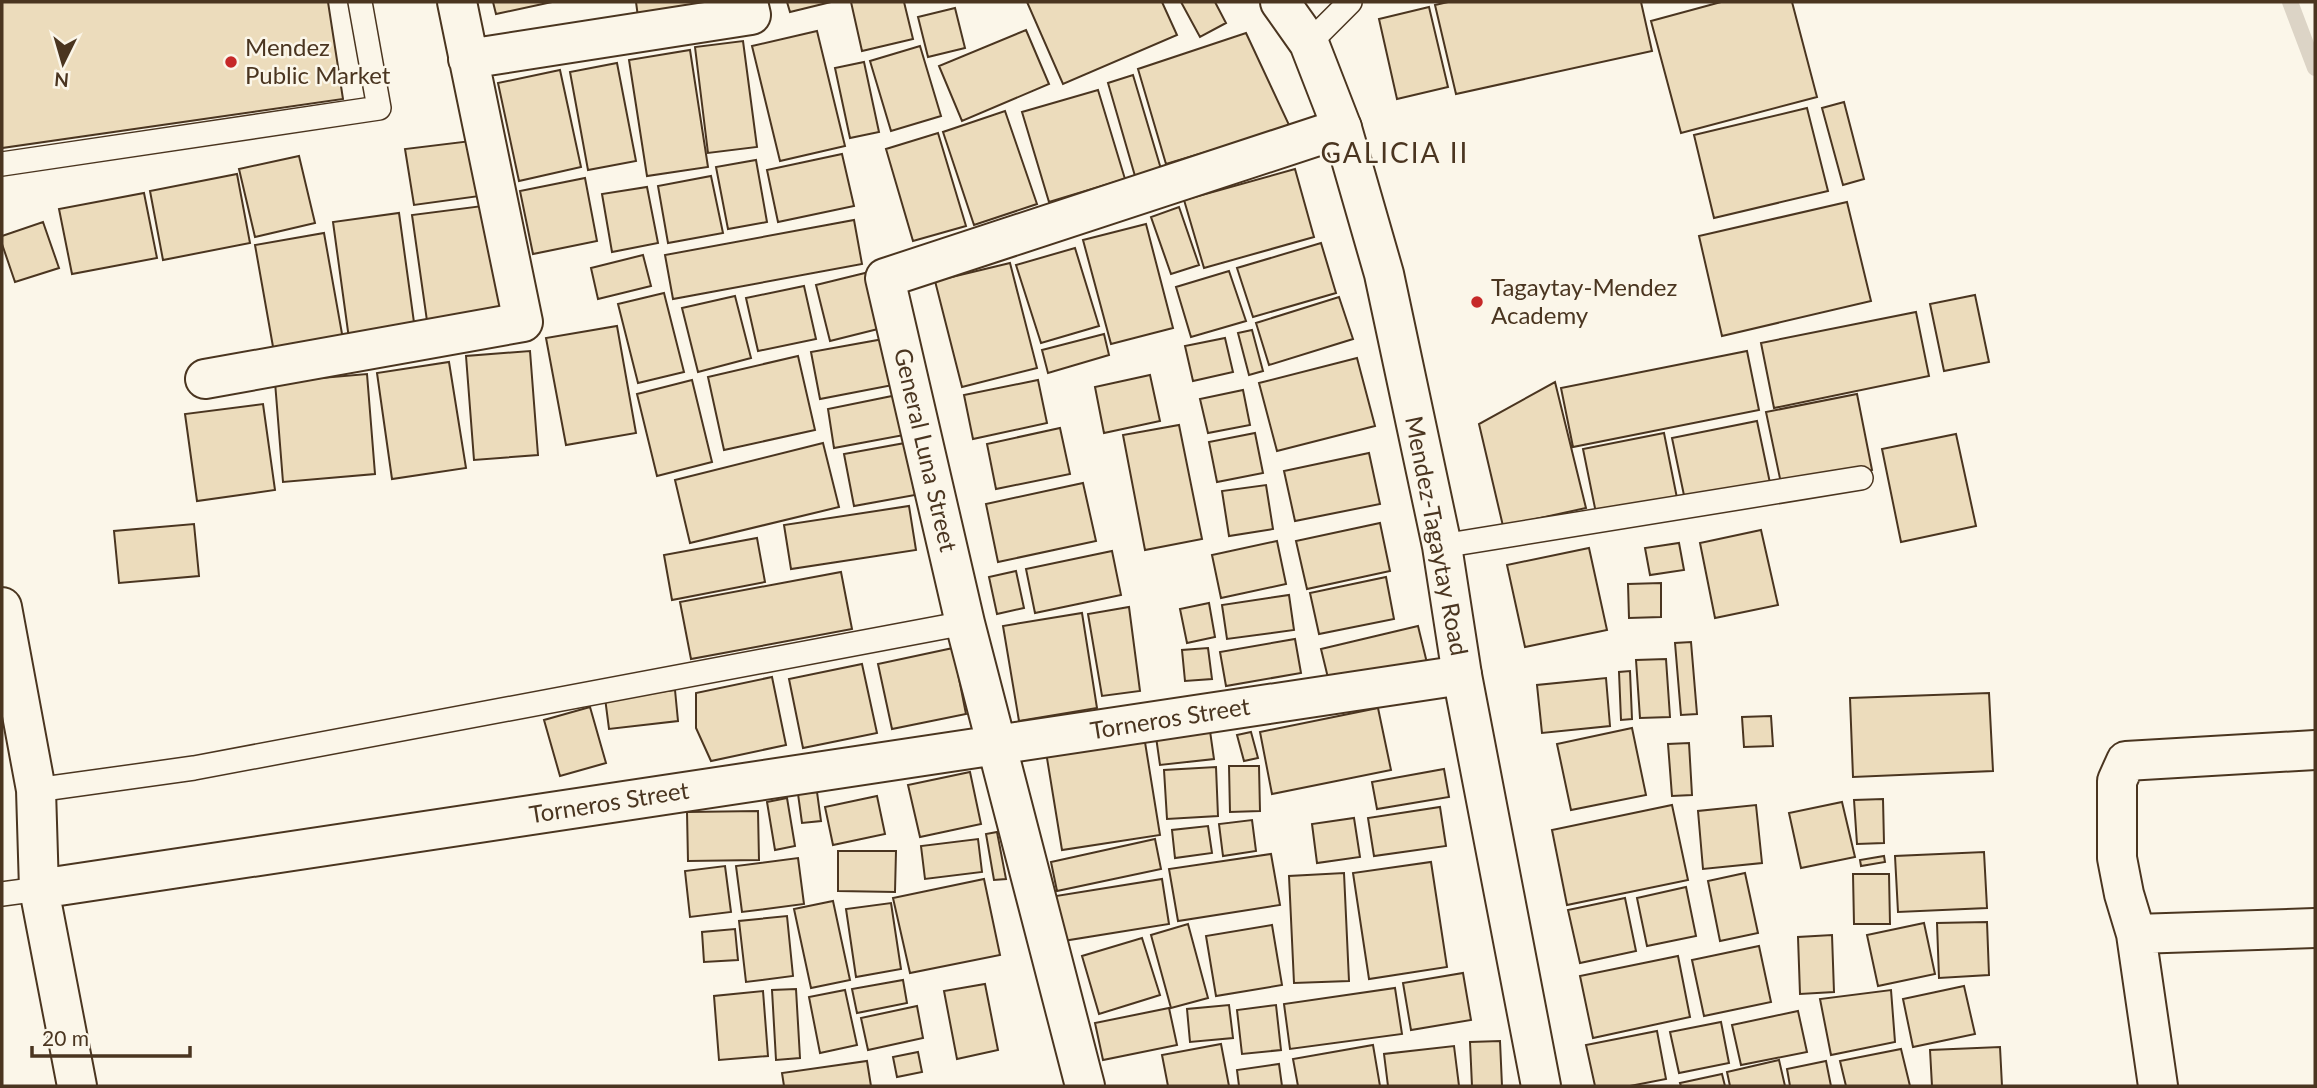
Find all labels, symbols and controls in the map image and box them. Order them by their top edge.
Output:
north arrow [28,28,98,98]
place label: Mendez Public Market [245,32,391,89]
marker: Mendez Public Market [223,54,239,70]
text: N [53,68,70,93]
district label: GALICIA II [1321,135,1469,169]
place label: Tagaytay-Mendez Academy [1491,272,1677,329]
marker: Tagaytay-Mendez Academy [1469,294,1485,310]
street label: General Luna Street [889,345,964,555]
street label: Mendez-Tagaytay Road [1400,413,1475,658]
street label: Torneros Street [1088,691,1252,744]
street label: Torneros Street [527,775,691,828]
scale bar [32,1014,189,1058]
text: 20 m [42,1025,89,1050]

